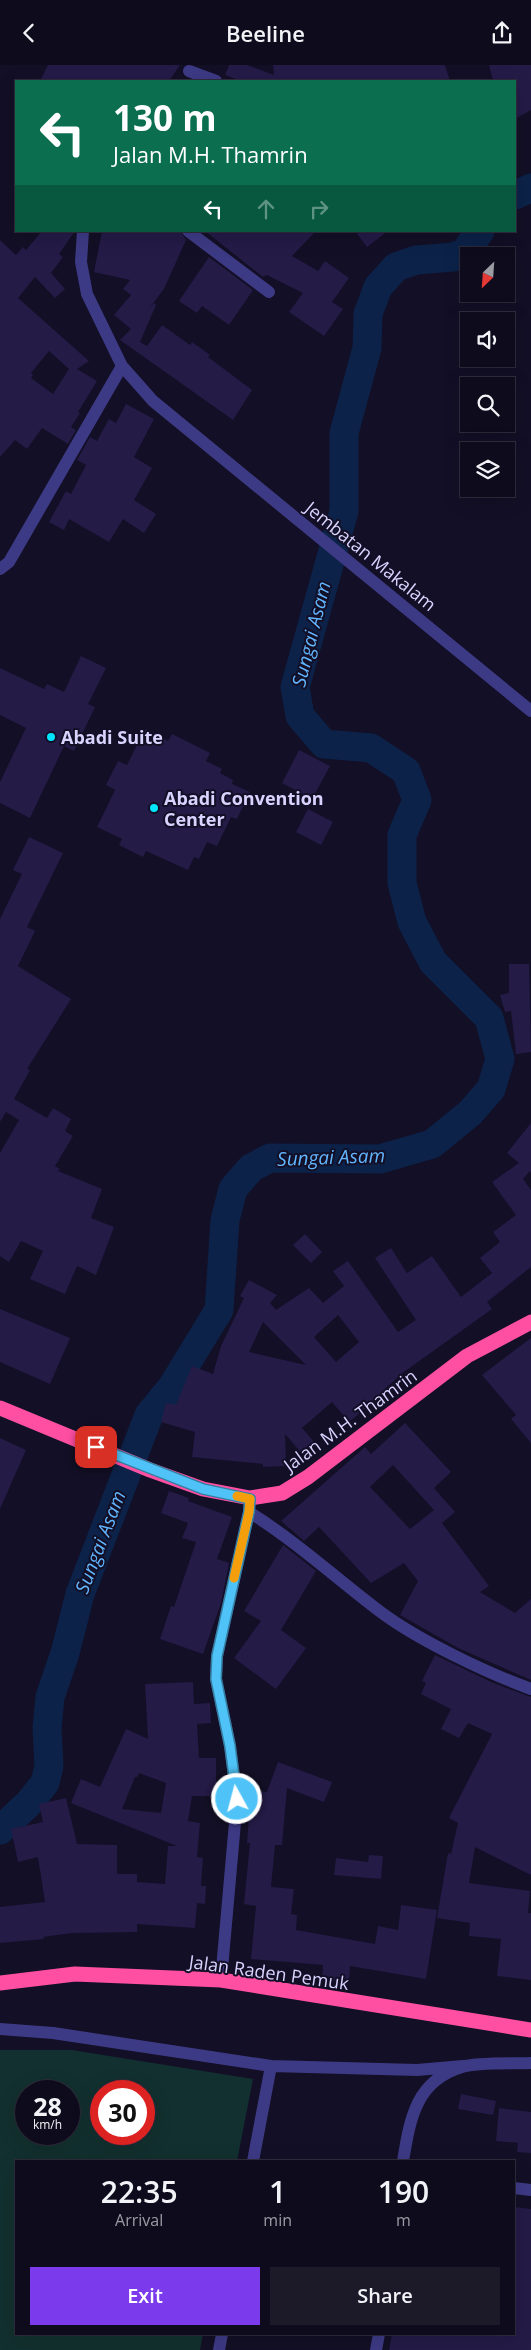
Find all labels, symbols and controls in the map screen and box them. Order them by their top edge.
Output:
text: Beeline [226,18,305,48]
icon: back [15,19,43,47]
icon: share [488,19,516,47]
text: 130 m [113,94,217,141]
icon: left [30,100,95,165]
text: Jalan M.H. Thamrin [113,139,308,169]
icon: left [199,195,227,223]
icon: ahead [252,195,280,223]
icon: right [305,195,333,223]
north arrow [460,247,515,303]
map controls [460,247,515,497]
button: sound [460,312,515,367]
button: search [460,377,515,432]
button: layers [460,442,515,497]
street label: Jembatan Makalam [299,495,441,616]
water label: Sungai Asam [285,578,337,690]
place label: Abadi Suite [61,725,163,749]
marker: Abadi Suite [45,731,57,743]
place label: Abadi Convention Center [164,786,324,831]
marker: Abadi Convention Center [148,802,160,814]
water label: Sungai Asam [277,1142,385,1172]
street label: Jalan M.H. Thamrin [277,1363,421,1478]
pin [75,1426,117,1468]
icon: arrive [82,1433,110,1461]
water label: Sungai Asam [69,1487,131,1597]
position arrow [210,1772,262,1824]
street label: Jalan Raden Pemuk [186,1949,351,1995]
speed limit sign: 30 [90,2080,155,2145]
text: 28 [33,2089,62,2123]
text: km/h [33,2116,62,2133]
text: 22:35 [101,2171,178,2212]
text: 1 [269,2171,286,2212]
text: 190 [378,2171,429,2212]
text: Arrival [115,2209,163,2231]
text: min [263,2209,292,2231]
text: m [396,2209,411,2231]
button: Exit [30,2267,260,2325]
button: Share [270,2267,500,2325]

